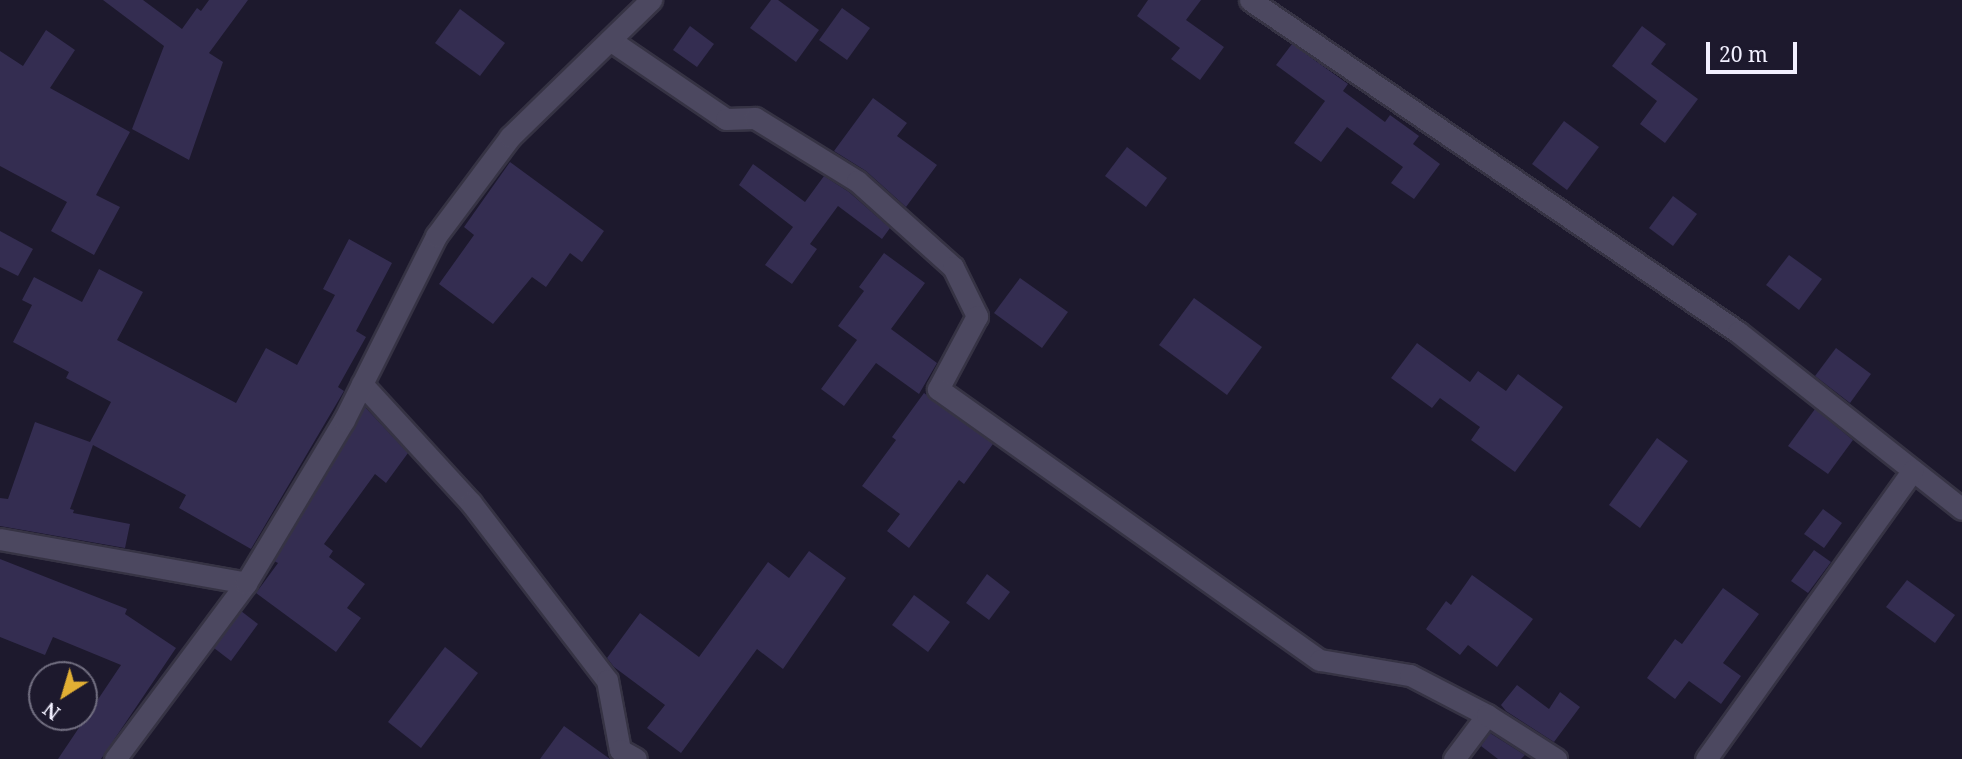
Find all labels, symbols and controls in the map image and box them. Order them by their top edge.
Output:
scale bar [1710,28,1801,72]
text: 20 m [1719,40,1768,68]
north arrow [28,661,98,731]
text: N [38,696,65,726]

